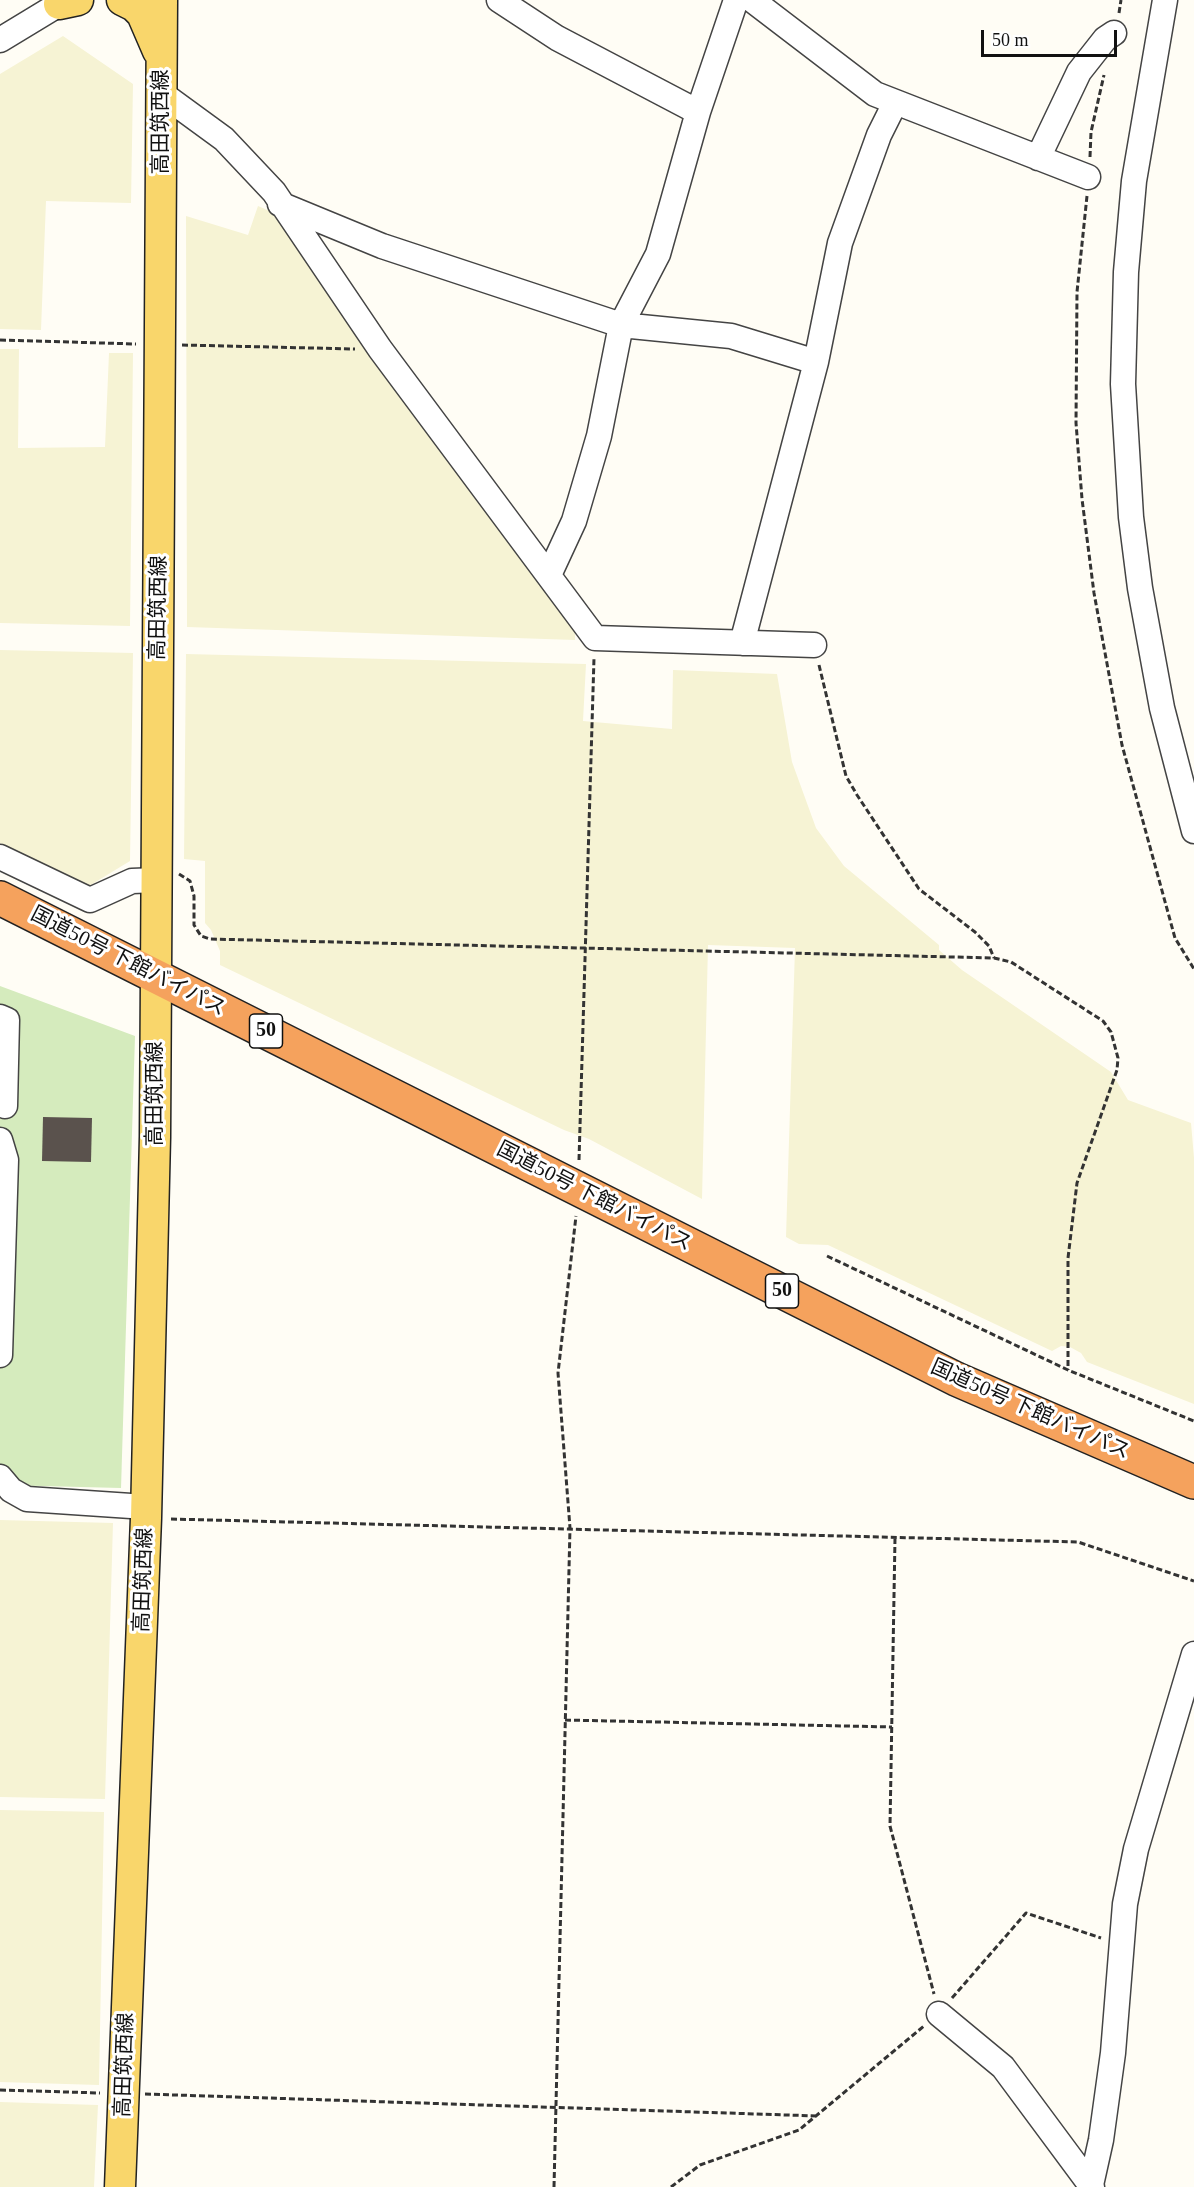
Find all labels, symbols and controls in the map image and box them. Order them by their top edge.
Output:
scale bar [984,18,1120,56]
text: 50 m [992,30,1029,50]
street label: 高田筑西線 [148,70,174,174]
street label: 高田筑西線 [145,555,173,661]
street label: 国道50号 下館バイパス [26,902,230,1022]
road number: 50 [250,1014,282,1048]
street label: 高田筑西線 [142,1042,168,1146]
street label: 国道50号 下館バイパス [492,1137,696,1257]
road number: 50 [766,1274,798,1308]
street label: 国道50号 下館バイパス [927,1355,1133,1465]
street label: 高田筑西線 [130,1527,158,1633]
street label: 高田筑西線 [111,2012,139,2118]

